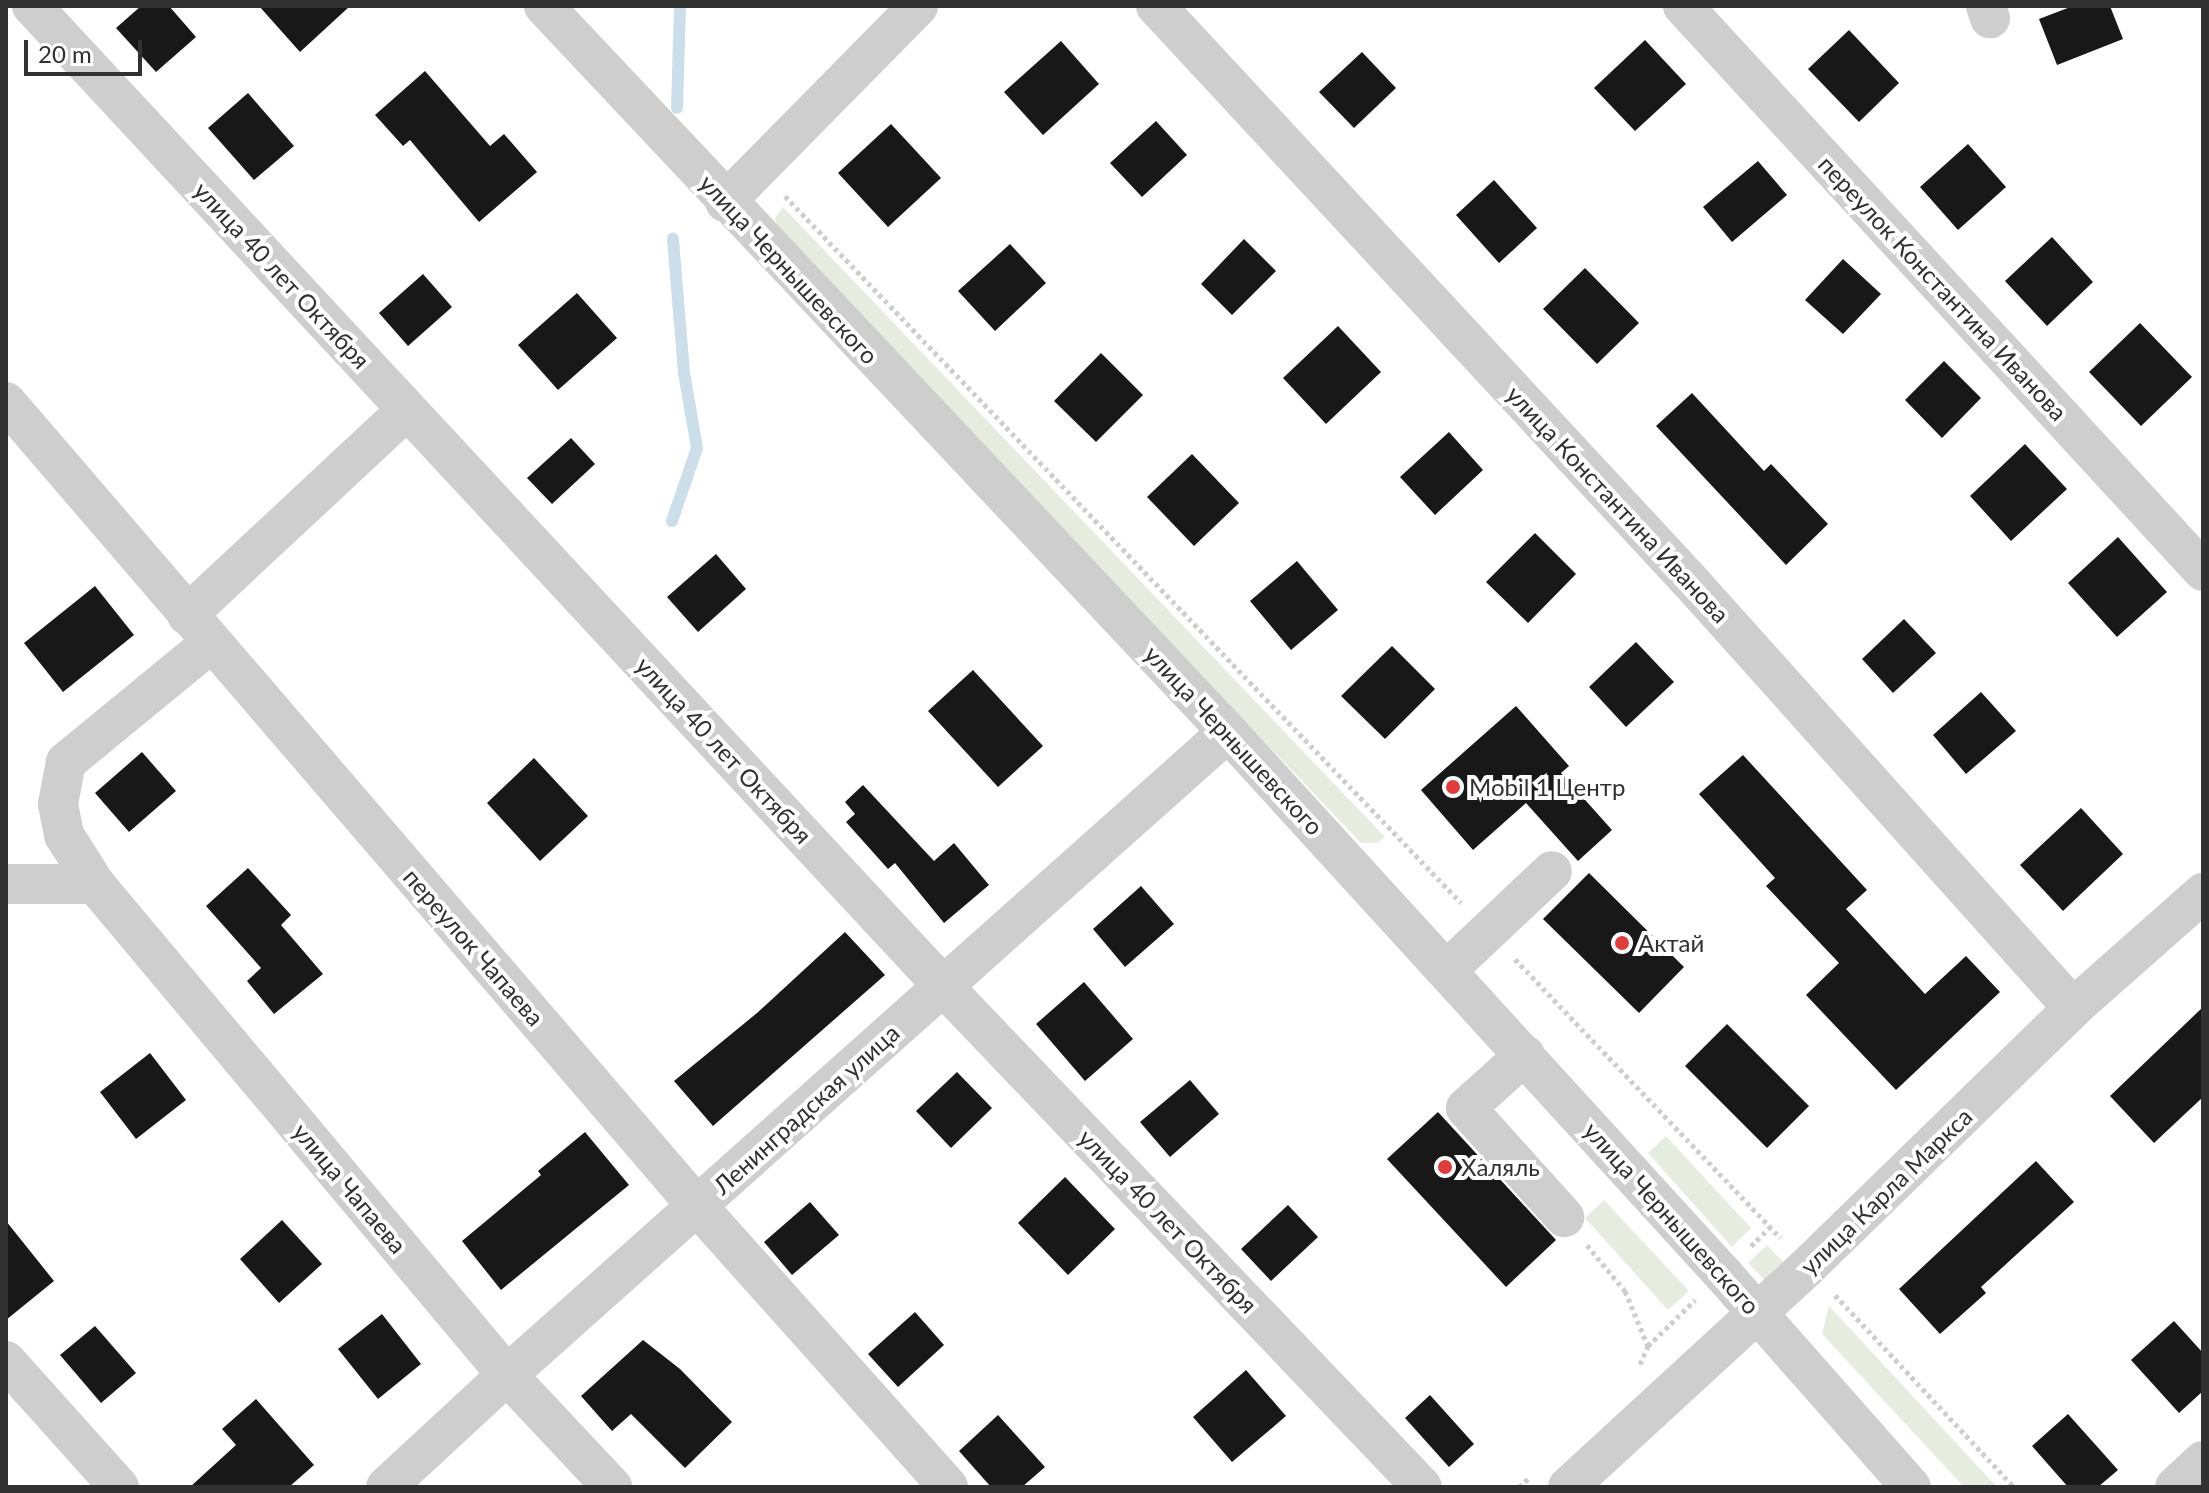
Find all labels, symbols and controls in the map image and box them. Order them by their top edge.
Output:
scale bar [28,24,146,74]
text: 20 m [38,39,92,68]
street label: переулок Константина Иванова [1813,150,2073,426]
street label: улица Чернышевского [694,168,884,370]
street label: улица 40 лет Октября [188,176,376,374]
street label: улица Константина Иванова [1501,380,1735,628]
street label: улица Чернышевского [1139,639,1329,841]
street label: улица 40 лет Октября [630,651,818,849]
place label: Mobil 1 Центр [1469,773,1625,801]
marker: Mobil 1 Центр [1444,778,1462,796]
street label: переулок Чапаева [398,863,550,1031]
place label: Актай [1638,929,1704,957]
marker: Актай [1613,934,1631,952]
street label: Ленинградская улица [707,1018,905,1200]
street label: улица Карла Маркса [1794,1102,1978,1280]
street label: улица Чернышевского [1578,1116,1766,1320]
street label: улица Чапаева [287,1117,413,1259]
street label: улица 40 лет Октября [1073,1123,1263,1319]
place label: Халяль [1461,1153,1540,1181]
marker: Халяль [1436,1158,1454,1176]

